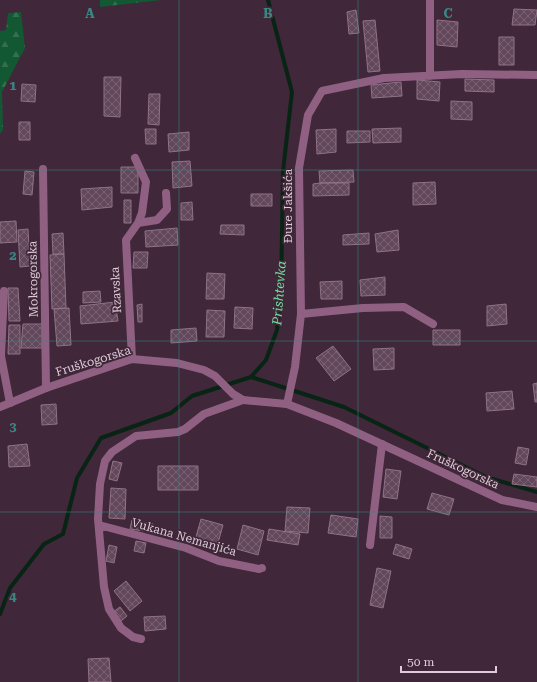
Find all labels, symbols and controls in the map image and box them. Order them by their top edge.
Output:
text: A [85,6,95,21]
text: B [263,6,273,21]
text: C [443,6,453,21]
text: 1 [9,78,17,93]
street label: Đure Jakšića [281,168,295,243]
street label: Mokrogorska [25,240,41,317]
text: 2 [9,248,17,263]
water label: Prishtevka [269,260,289,327]
street label: Rzavska [108,266,124,314]
street label: Fruškogorska [54,343,133,379]
text: 3 [9,419,17,434]
street label: Fruškogorska [425,446,502,492]
street label: Vukana Nemanjića [130,515,239,559]
text: 4 [9,589,17,604]
scale bar [401,648,496,674]
text: 50 m [407,655,434,669]

